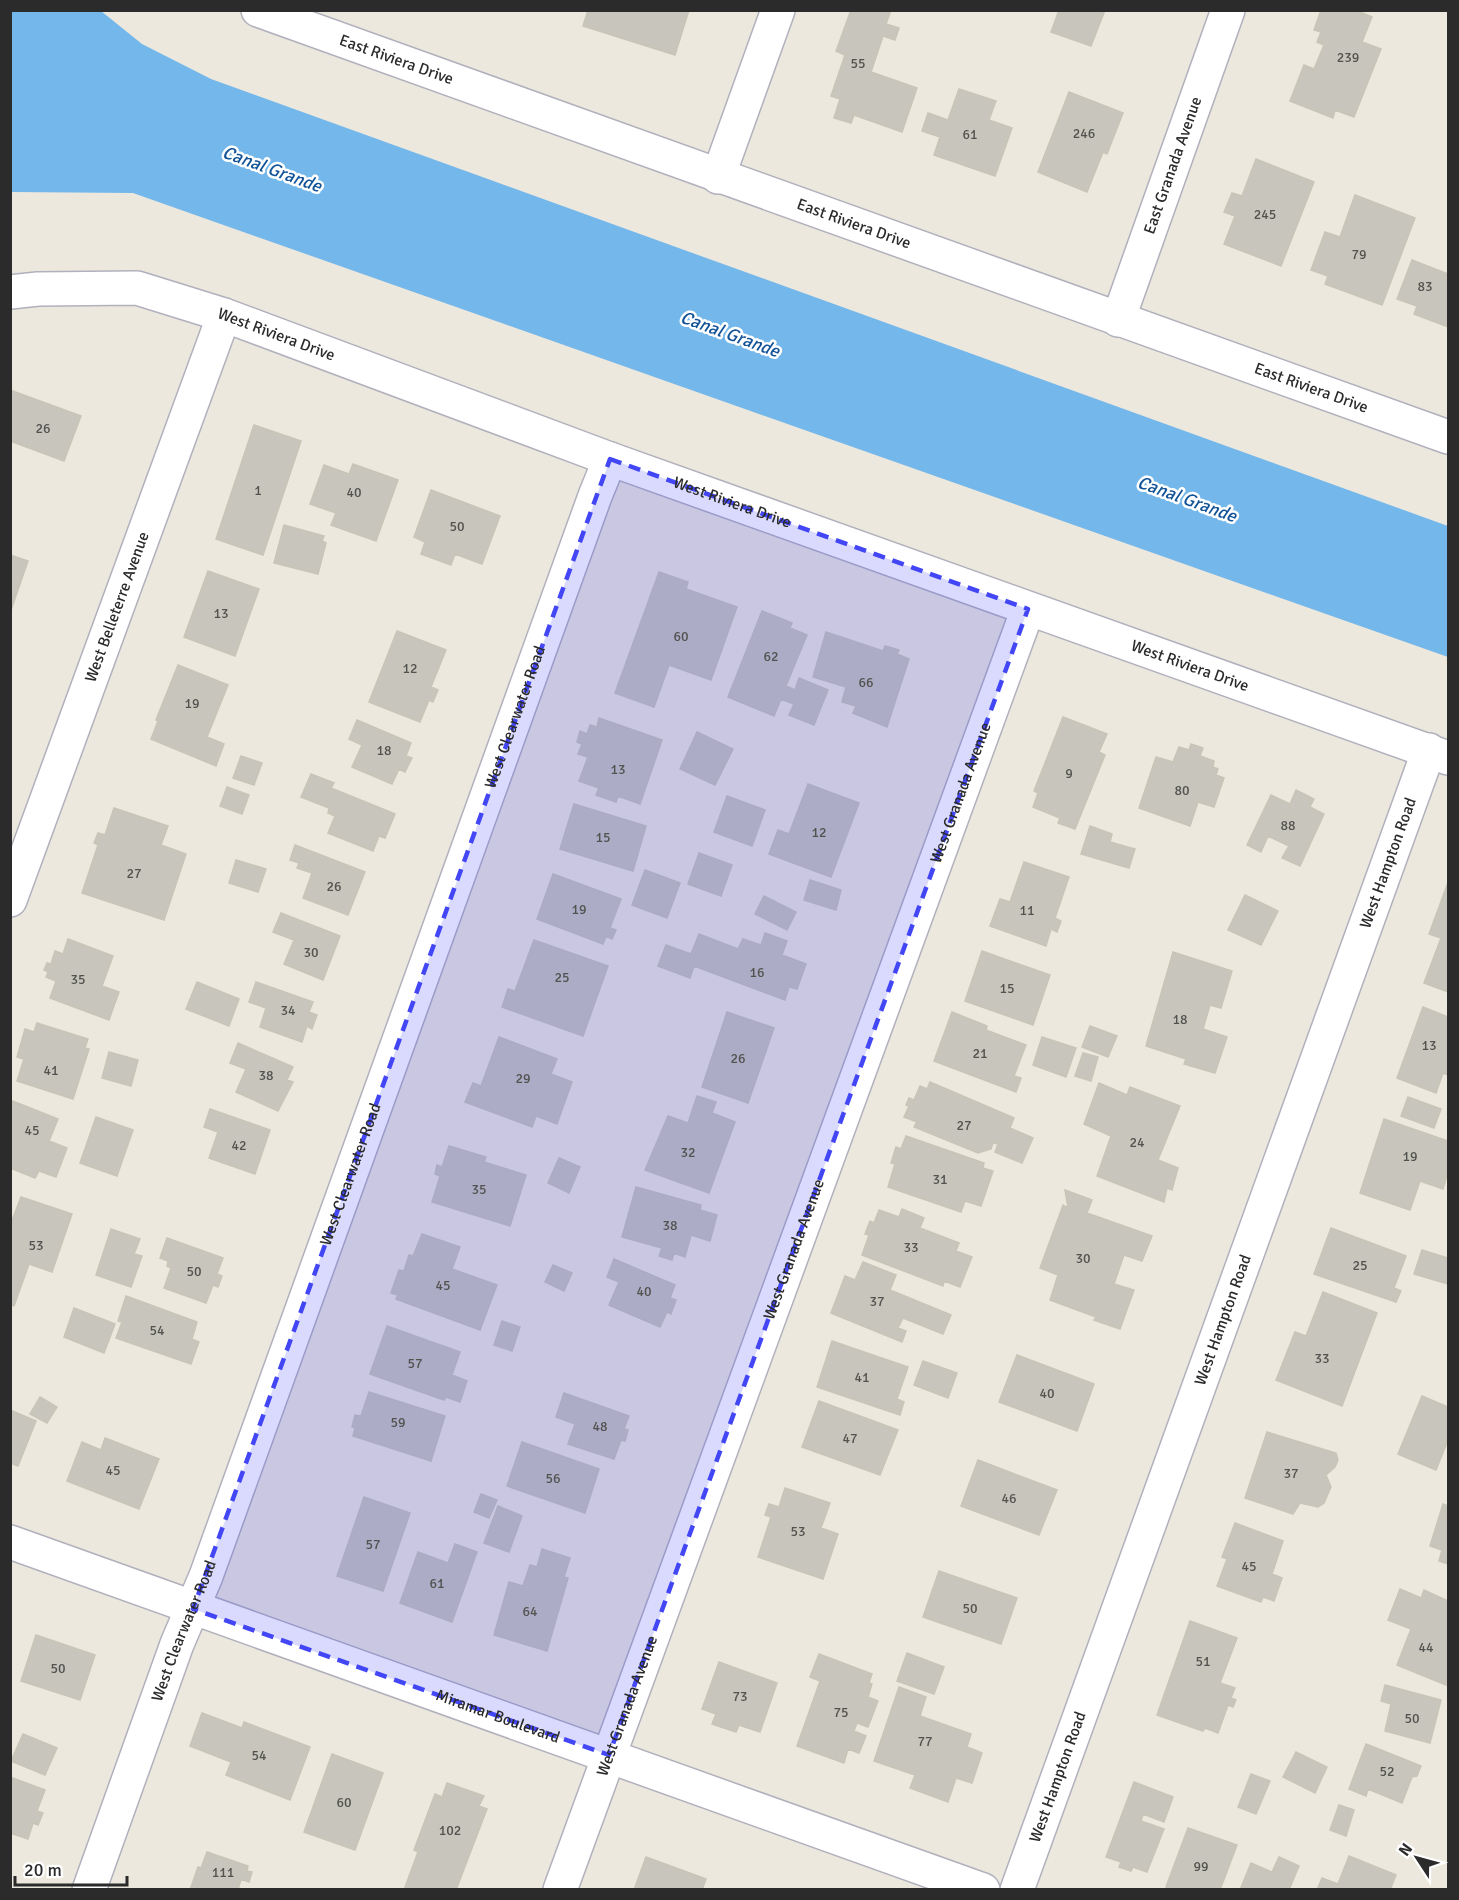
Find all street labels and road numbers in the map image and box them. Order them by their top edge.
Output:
street label: East Riviera Drive [337,30,456,89]
street label: East Granada Avenue [1139,94,1206,237]
street label: East Riviera Drive [794,194,914,253]
street label: West Riviera Drive [215,304,338,365]
street label: East Riviera Drive [1252,358,1371,418]
street label: West Riviera Drive [671,472,794,533]
street label: West Belleterre Avenue [81,529,154,685]
street label: West Riviera Drive [1128,636,1252,696]
street label: West Clearwater Road [480,643,550,791]
street label: West Granada Avenue [926,720,996,866]
street label: West Hampton Road [1355,795,1421,931]
street label: West Clearwater Road [316,1100,386,1249]
street label: West Granada Avenue [759,1176,829,1323]
street label: West Hampton Road [1190,1252,1256,1388]
street label: West Clearwater Road [147,1558,221,1704]
street label: West Granada Avenue [592,1633,662,1779]
street label: Miramar Boulevard [433,1685,562,1748]
street label: West Hampton Road [1025,1709,1091,1845]

